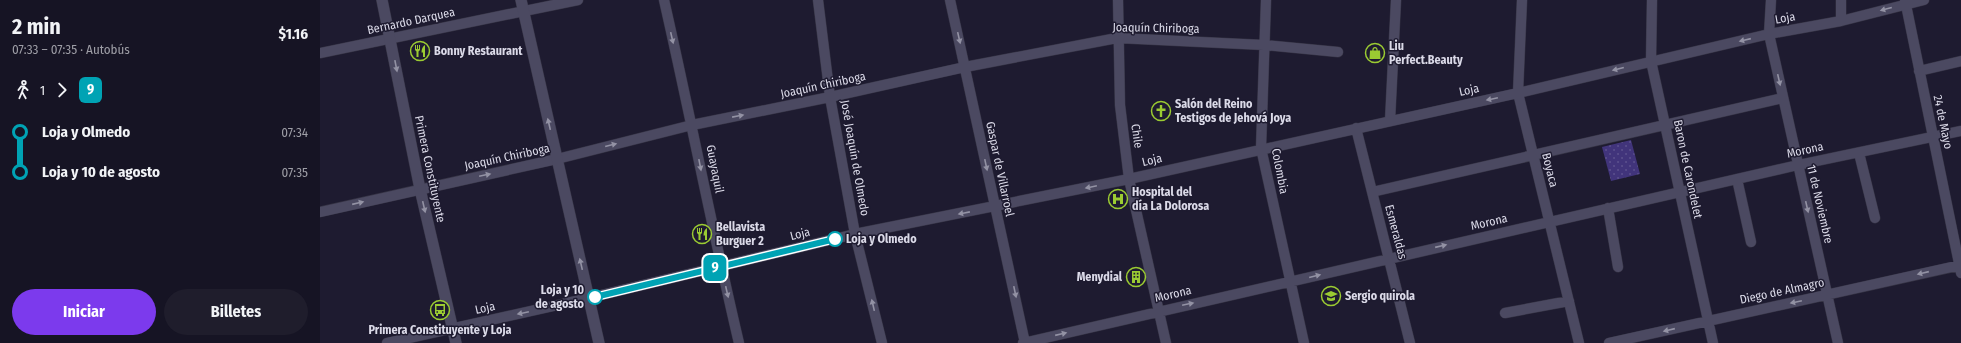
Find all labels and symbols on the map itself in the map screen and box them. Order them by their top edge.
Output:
street label: Bernardo Darquea [366,5,456,37]
one-way arrow [1879,6,1891,12]
street label: Loja [1774,9,1796,27]
street label: Joaquín Chiriboga [1113,20,1200,36]
one-way arrow [670,32,676,44]
one-way arrow [956,32,962,44]
one-way arrow [1739,37,1751,43]
place label: Liu Perfect.Beauty [1389,39,1463,67]
restaurant icon: Bonny Restaurant [409,40,431,62]
shop icon: Liu Perfect.Beauty [1364,42,1386,64]
place label: Bonny Restaurant [434,44,523,58]
one-way arrow [393,60,399,72]
one-way arrow [1612,66,1625,72]
street label: Joaquín Chiriboga [779,69,867,101]
one-way arrow [1776,74,1782,86]
street label: Loja [1458,81,1480,99]
street label: 24 de Mayo [1930,94,1956,150]
one-way arrow [1486,96,1498,102]
place label: Salón del Reino Testigos de Jehová Joya [1175,97,1291,125]
street label: José Joaquín de Olmedo [838,99,872,217]
church icon: Salón del Reino Testigos de Jehová Joya [1150,100,1172,122]
one-way arrow [732,112,744,118]
street label: Primera Constituyente [412,114,448,224]
one-way arrow [545,117,551,130]
street label: Baron de Carondelet [1671,118,1705,220]
street label: Gaspar de Villarroel [983,120,1017,218]
street label: Chile [1128,123,1146,149]
street label: Morona [1785,139,1825,161]
street label: Joaquín Chiriboga [463,141,551,173]
one-way arrow [605,142,618,148]
street label: Guayaquil [703,144,727,194]
street label: Colombia [1269,147,1291,195]
street label: Loja [1141,151,1164,169]
street label: Boyaca [1539,151,1561,189]
one-way arrow [698,159,704,171]
one-way arrow [984,159,990,171]
street label: 11 de Noviembre [1804,163,1836,245]
one-way arrow [479,172,491,178]
one-way arrow [1085,184,1097,190]
place label: Hospital del día La Dolorosa [1132,185,1209,213]
hospital icon: Hospital del día La Dolorosa [1107,188,1129,210]
one-way arrow [352,200,364,206]
one-way arrow [422,201,428,213]
one-way arrow [1805,201,1811,213]
street label: Esmeraldas [1382,203,1410,261]
one-way arrow [958,210,970,216]
street label: Morona [1469,211,1509,233]
place label: Bellavista Burguer 2 [716,220,765,248]
restaurant icon: Bellavista Burguer 2 [691,223,713,245]
street label: Loja [788,225,812,243]
marker: Loja y Olmedo [827,231,843,247]
place label: Loja y Olmedo [846,232,917,246]
one-way arrow [1435,242,1447,248]
line badge: 9 [702,255,728,281]
one-way arrow [578,258,584,270]
building icon: Menydial [1125,266,1147,288]
place label: Menydial [1077,270,1123,284]
one-way arrow [1917,271,1929,277]
one-way arrow [1309,273,1321,279]
street label: Diego de Almagro [1738,275,1826,307]
place label: Loja y 10 de agosto [535,283,585,311]
street label: Morona [1153,283,1193,305]
school or university icon: Sergio quirola [1320,285,1342,307]
one-way arrow [724,286,730,298]
one-way arrow [1012,286,1018,298]
marker: Loja y 10 de agosto [587,289,603,305]
place label: Sergio quirola [1345,289,1415,303]
bus stop icon: Primera Constituyente y Loja [429,299,451,321]
street label: Loja [474,299,496,317]
one-way arrow [869,299,875,311]
one-way arrow [1790,299,1802,305]
one-way arrow [1182,301,1194,307]
one-way arrow [517,310,529,316]
place label: Primera Constituyente y Loja [369,323,511,337]
one-way arrow [1663,327,1675,333]
one-way arrow [1055,331,1067,337]

